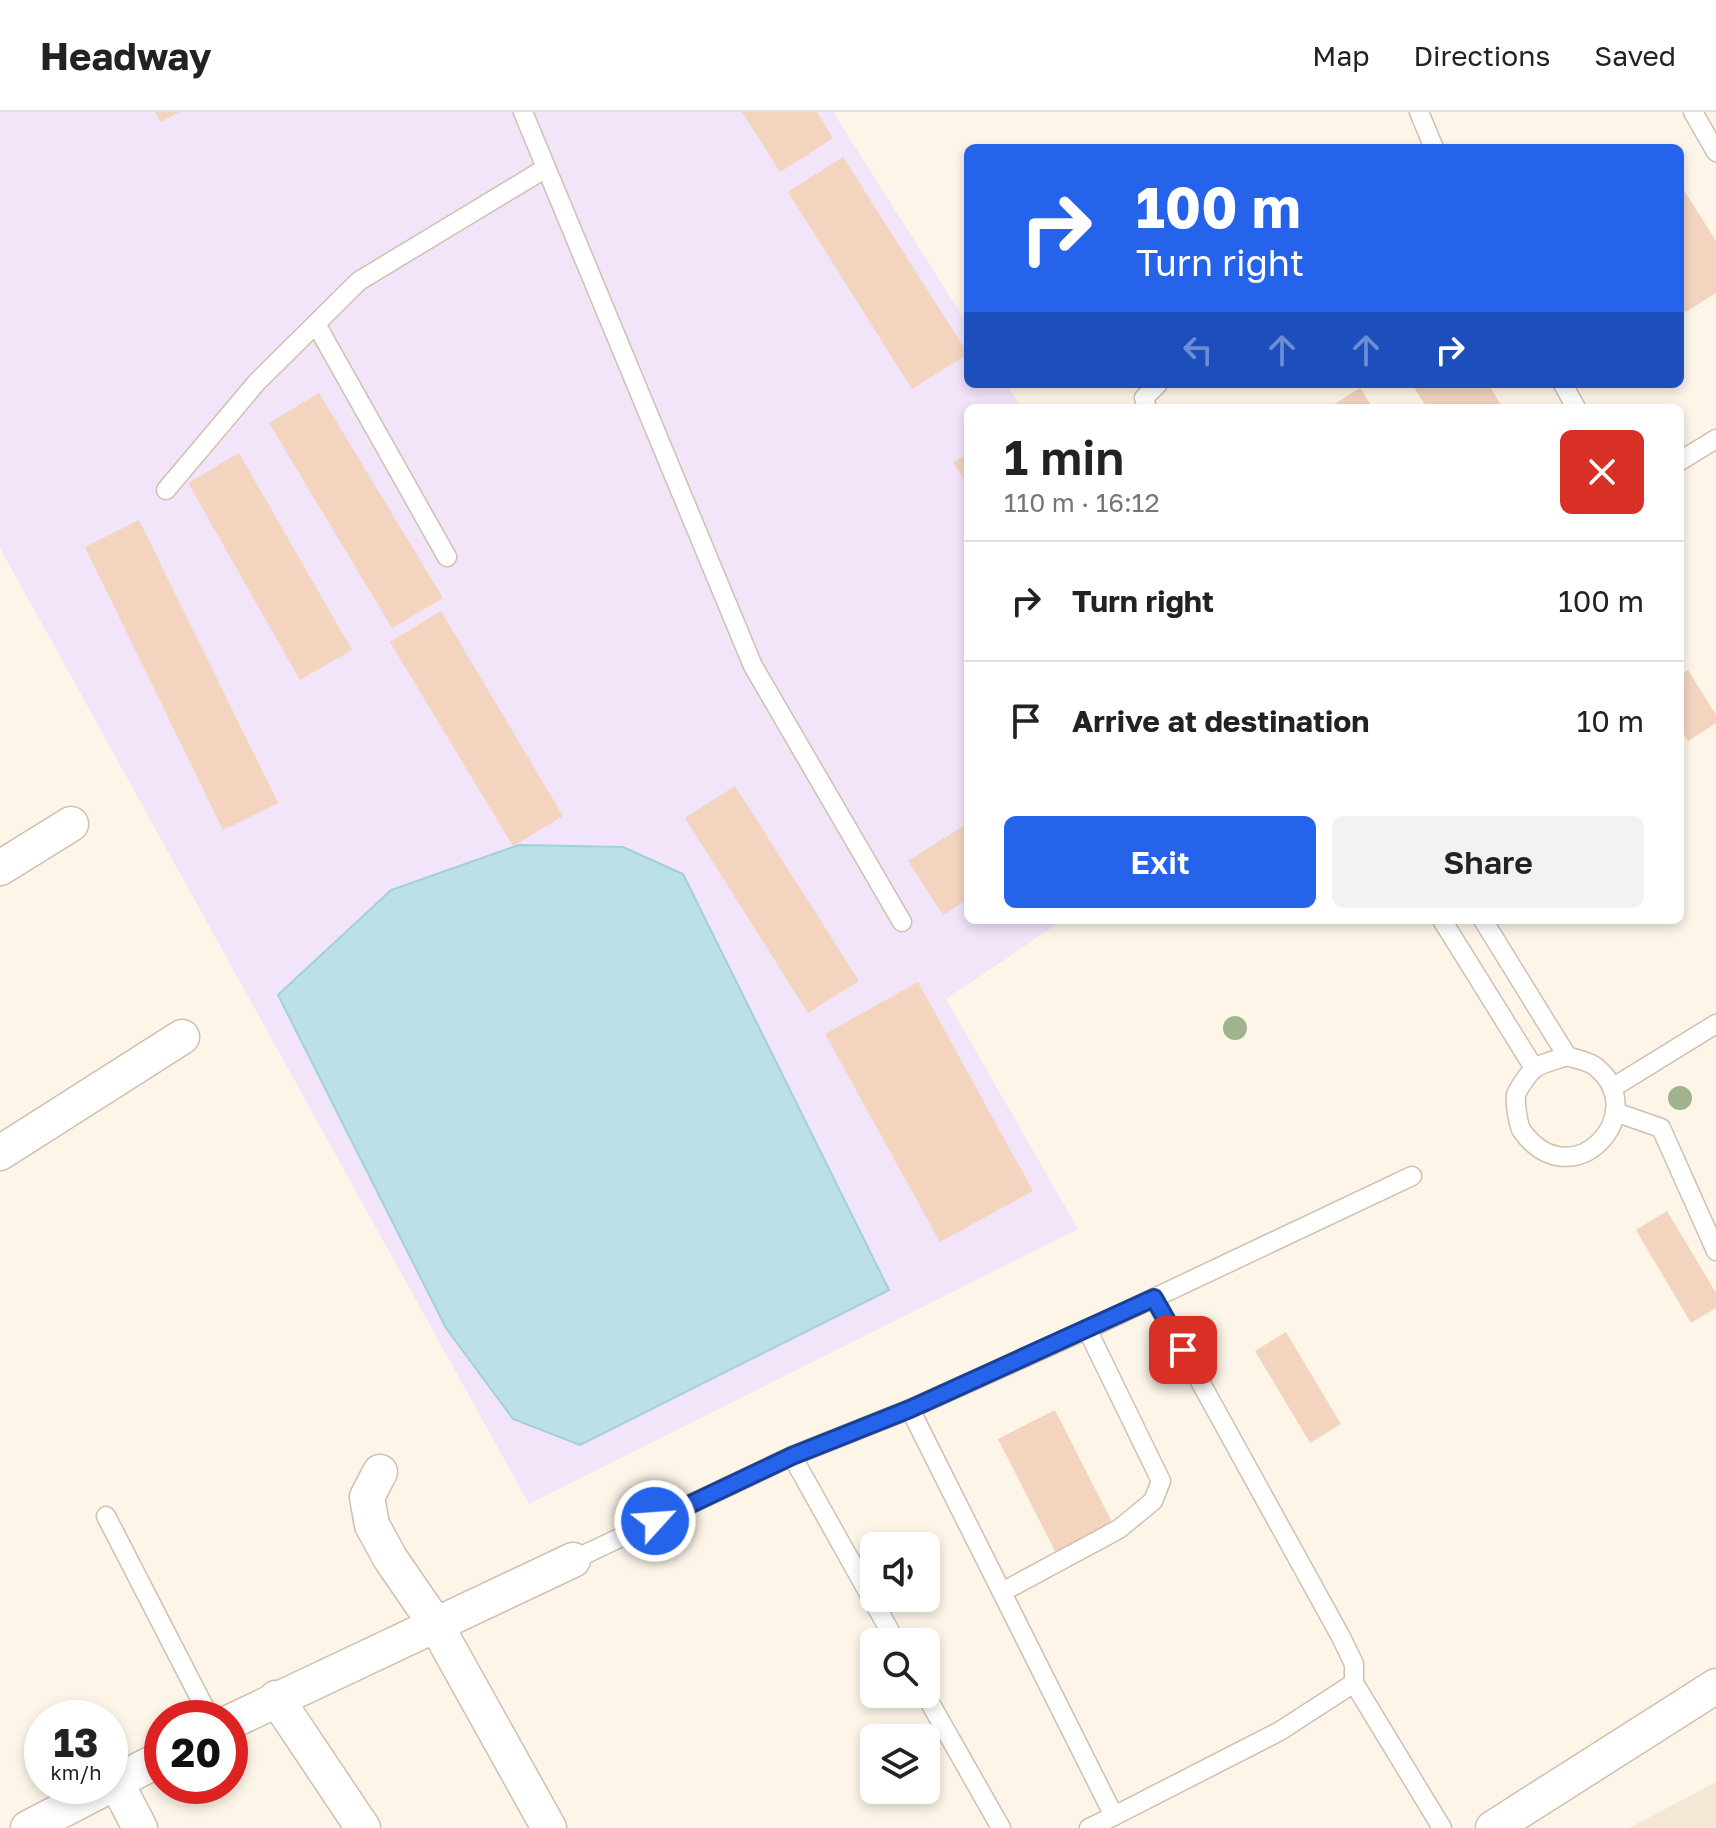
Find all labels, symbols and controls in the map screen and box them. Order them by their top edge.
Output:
text: Headway [40,33,212,78]
text: Map [1312,39,1369,72]
text: Directions [1413,39,1550,72]
text: Saved [1594,39,1676,72]
text: 100 m [1136,173,1301,240]
icon: right [1004,176,1108,280]
text: Turn right [1136,241,1304,284]
icon: left [1176,328,1220,372]
icon: ahead [1260,328,1304,372]
icon: ahead [1344,328,1388,372]
icon: right [1428,328,1472,372]
text: 1 min [1004,428,1124,486]
button: close [1560,430,1644,514]
text: 110 m · 16:12 [1004,487,1159,518]
icon: right [1004,579,1048,623]
text: Turn right [1072,583,1214,619]
text: 100 m [1558,583,1644,619]
icon: arrive [1004,699,1048,743]
text: Arrive at destination [1072,703,1369,739]
text: 10 m [1577,703,1644,739]
button: Exit [1004,816,1316,908]
button: Share [1332,816,1644,908]
pin [1149,1316,1217,1384]
icon: arrive [1161,1328,1205,1372]
position arrow [613,1479,697,1563]
map controls [860,1532,940,1804]
button: sound [860,1532,940,1612]
button: search [860,1628,940,1708]
speed limit sign: 20 [144,1700,248,1804]
text: 13 [54,1718,99,1766]
button: layers [860,1724,940,1804]
text: km/h [51,1760,101,1784]

